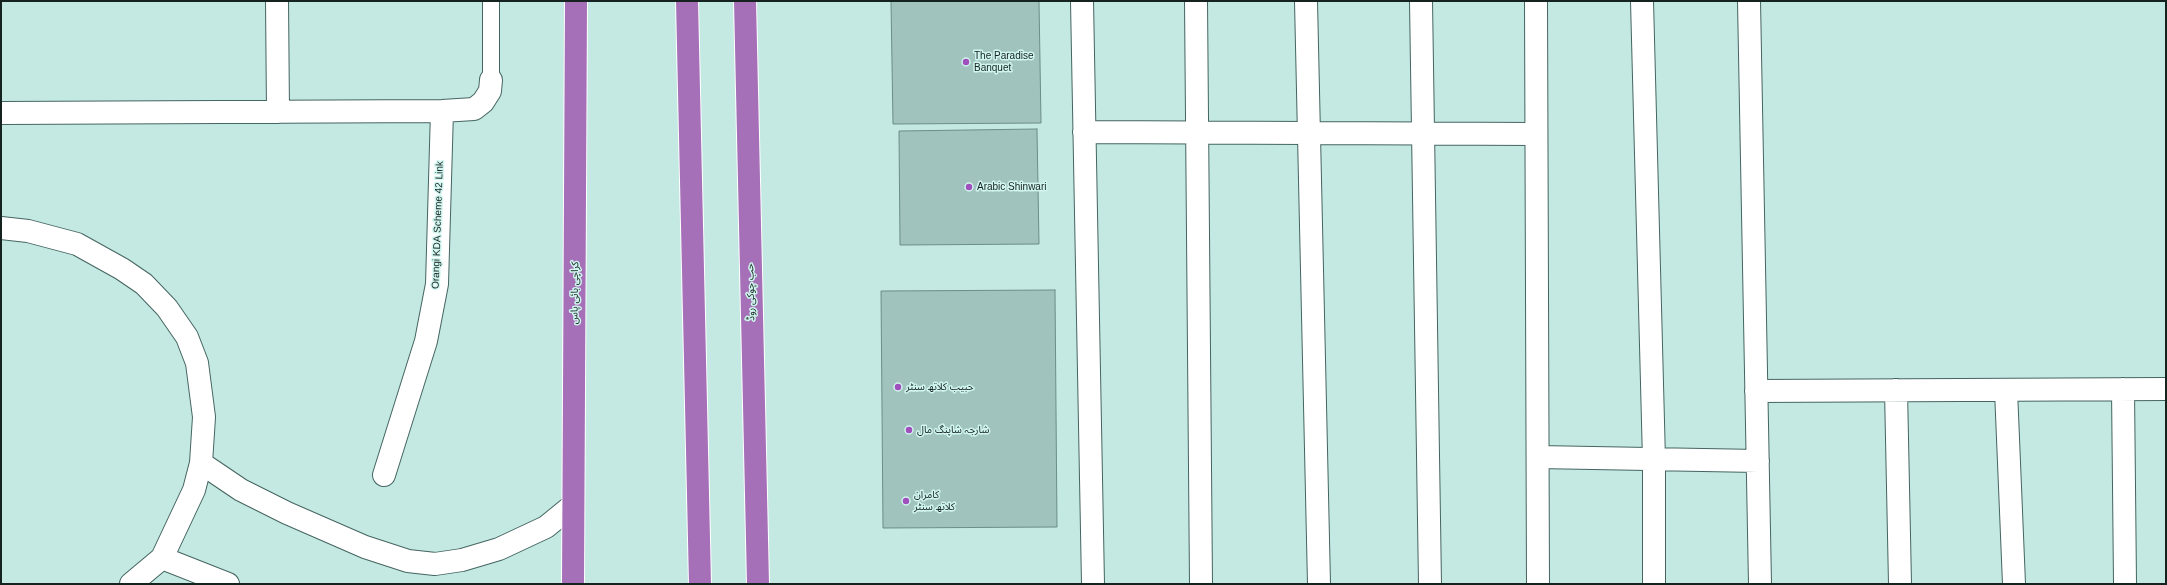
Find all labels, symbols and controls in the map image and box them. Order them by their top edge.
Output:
place label: The Paradise Banquet [974,50,1033,74]
marker: The Paradise Banquet [961,57,971,67]
street label: Orangi KDA Scheme 42 Link [430,161,446,289]
place label: Arabic Shinwari [977,181,1046,193]
marker: Arabic Shinwari [964,182,974,192]
street label: کراچی بائی پاس [568,262,582,324]
street label: حب چوکی روڈ [745,263,757,321]
place label: حبیب کلاتھ سنٹر [906,381,974,393]
marker: حبیب کلاتھ سنٹر [893,382,903,392]
place label: شارجہ شاپنگ مال [917,424,989,436]
marker: شارجہ شاپنگ مال [904,425,914,435]
place label: کامران کلاتھ سنٹر [914,489,955,512]
marker: کامران کلاتھ سنٹر [901,496,911,506]

